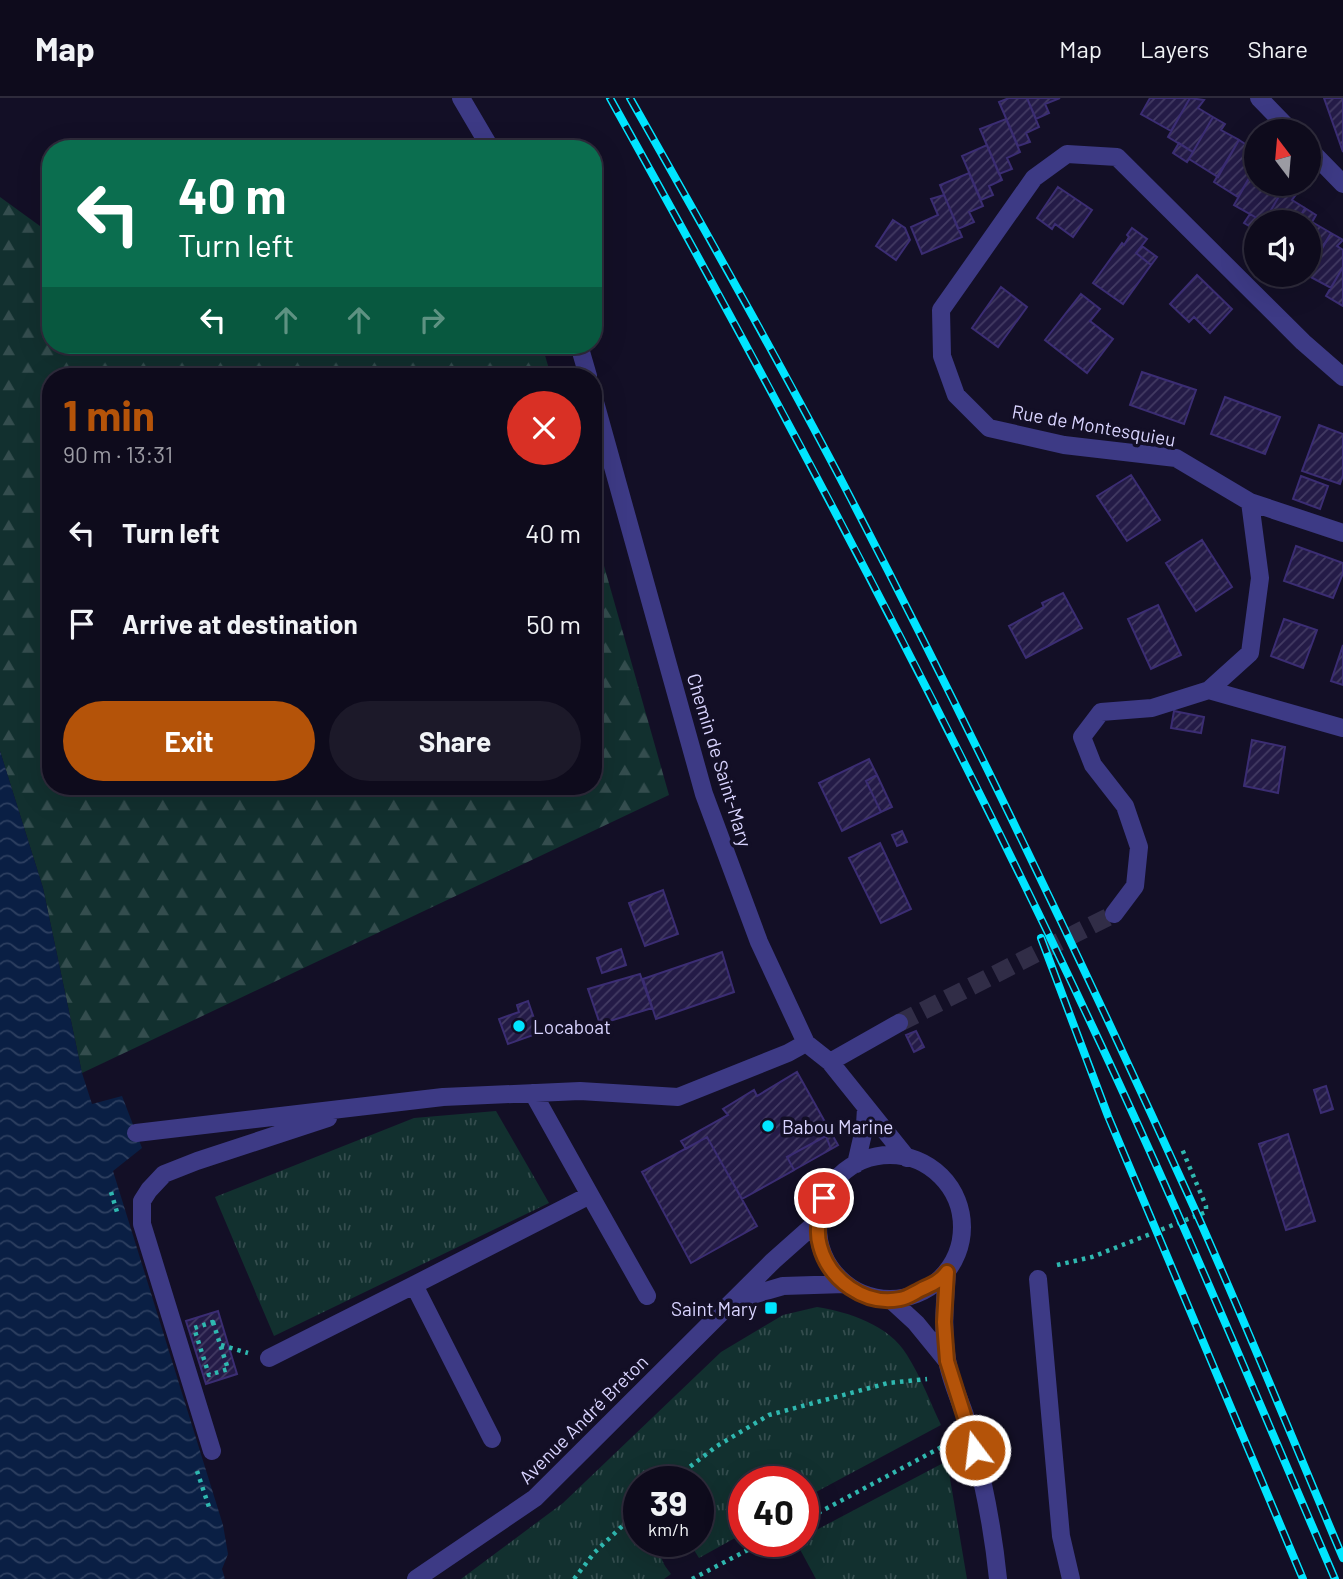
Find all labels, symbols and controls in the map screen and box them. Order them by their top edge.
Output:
text: Map [35,28,95,68]
text: Map [1059,34,1102,63]
text: Layers [1140,34,1209,63]
text: Share [1247,34,1308,63]
north arrow [1244,119,1321,196]
map controls [1244,119,1321,287]
text: 40 m [178,165,286,224]
icon: left [63,168,154,259]
button: sound [1244,210,1321,287]
text: Turn left [178,225,295,263]
icon: left [194,301,232,339]
icon: ahead [267,301,305,339]
icon: ahead [340,301,378,339]
icon: right [413,301,451,339]
text: 1 min [63,389,155,439]
button: close [507,391,581,465]
street label: Rue de Montesquieu [1010,399,1178,451]
text: 90 m · 13:31 [63,440,173,468]
icon: left [63,514,101,552]
text: Turn left [122,517,220,548]
text: 40 m [525,517,581,548]
icon: arrive [63,605,101,643]
text: Arrive at destination [122,608,358,639]
text: 50 m [526,608,581,639]
street label: Chemin de Saint-Mary [683,671,757,850]
button: Exit [63,701,315,781]
button: Share [329,701,581,781]
place label: Locaboat [533,1015,611,1038]
marker: Locaboat [511,1018,527,1034]
place label: Babou Marine [782,1115,893,1138]
marker: Babou Marine [760,1118,776,1134]
pin [794,1168,854,1228]
icon: arrive [805,1179,843,1217]
place label: Saint Mary [671,1297,757,1320]
marker: Saint Mary [763,1300,779,1316]
street label: Avenue André Breton [514,1350,652,1488]
position arrow [938,1413,1012,1487]
speed limit sign: 40 [728,1466,819,1557]
text: 39 [650,1481,687,1523]
text: km/h [648,1518,689,1540]

